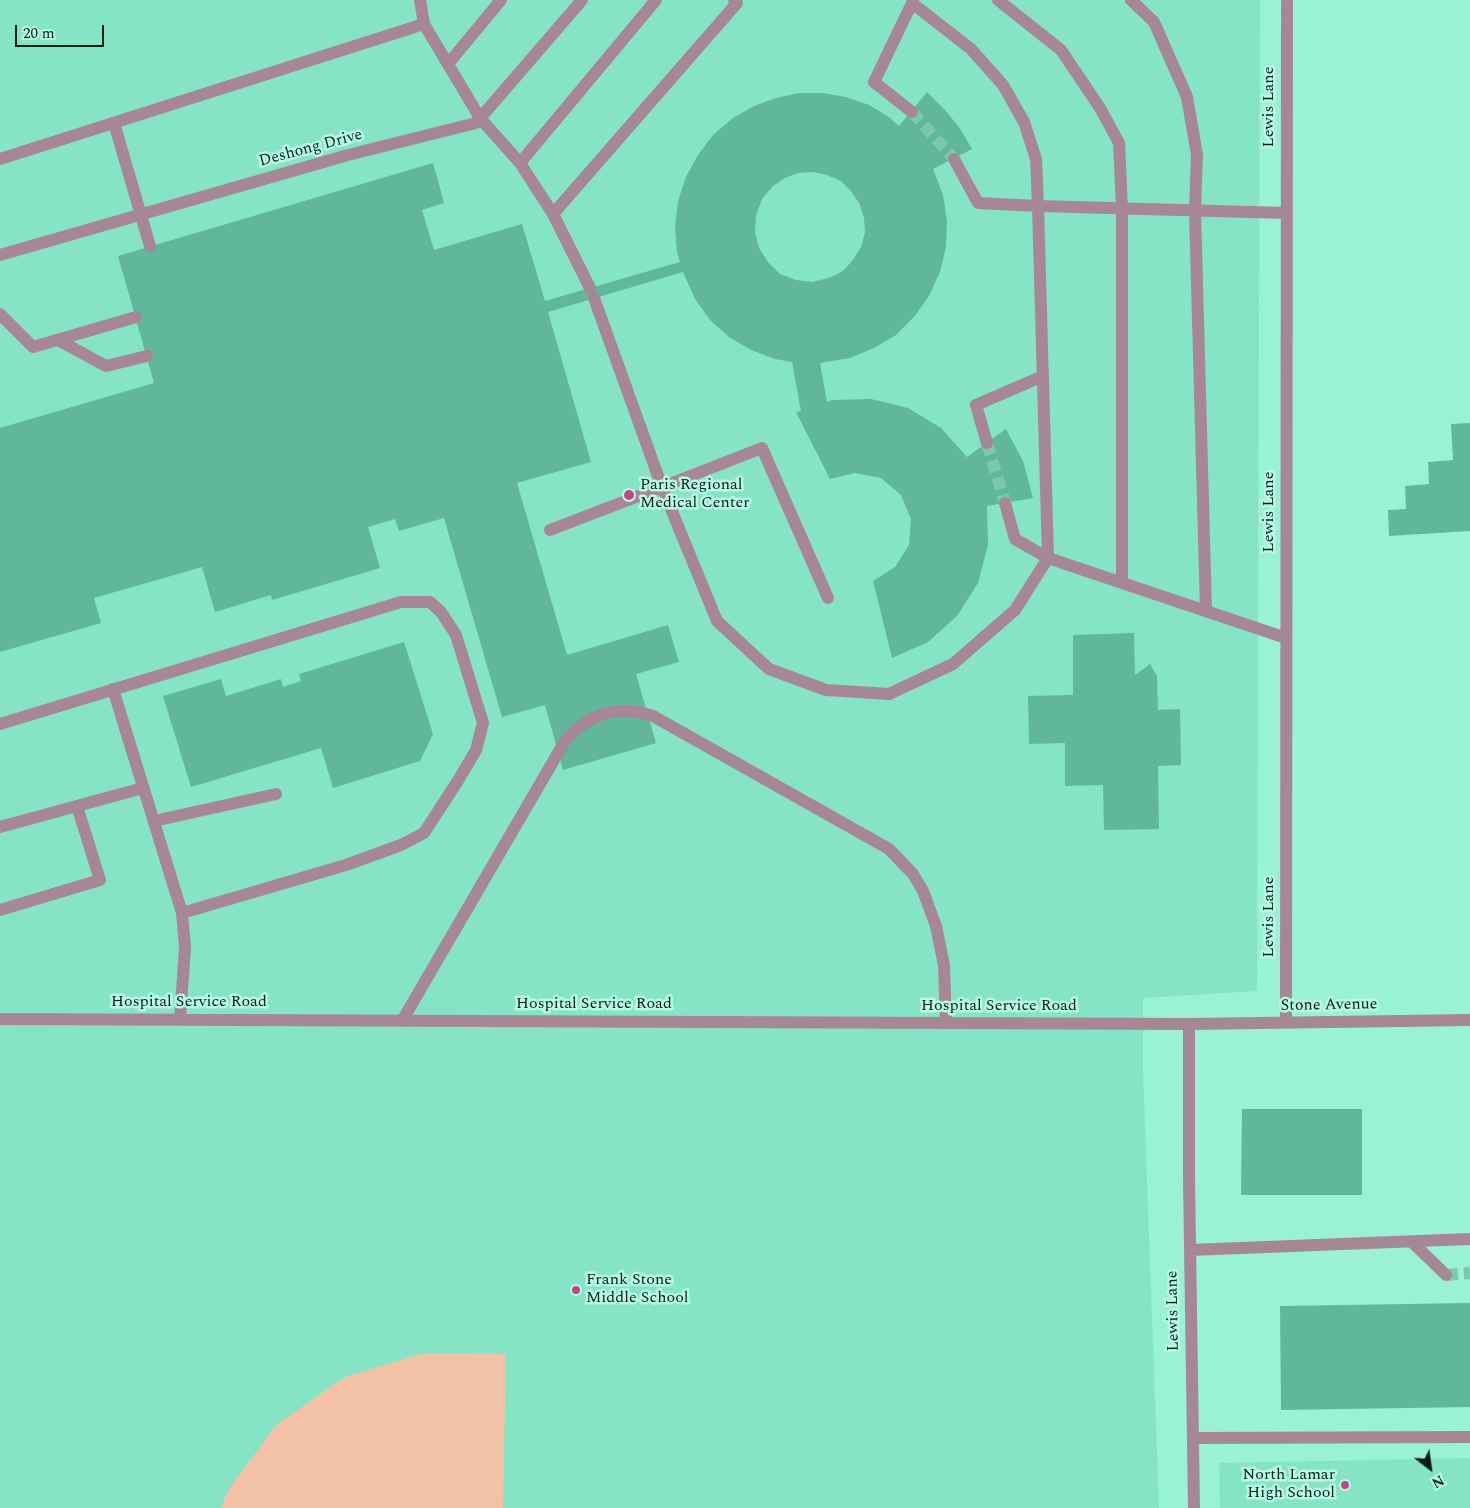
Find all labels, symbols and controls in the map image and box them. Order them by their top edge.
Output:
scale bar [18,15,106,47]
text: 20 m [23,22,55,45]
street label: Lewis Lane [1260,67,1280,147]
street label: Deshong Drive [257,126,365,172]
street label: Lewis Lane [1260,472,1280,552]
place label: Paris Regional Medical Center [640,476,750,514]
marker: Paris Regional Medical Center [622,488,636,502]
street label: Lewis Lane [1260,877,1280,957]
street label: Hospital Service Road [111,993,267,1013]
street label: Hospital Service Road [516,995,672,1015]
street label: Stone Avenue [1280,996,1378,1016]
street label: Hospital Service Road [921,997,1077,1017]
street label: Lewis Lane [1164,1270,1184,1352]
place label: Frank Stone Middle School [586,1271,689,1309]
marker: Frank Stone Middle School [570,1284,582,1296]
north arrow [1405,1443,1455,1493]
place label: North Lamar High School [1242,1466,1335,1504]
text: N [1428,1469,1448,1493]
marker: North Lamar High School [1339,1479,1351,1491]

